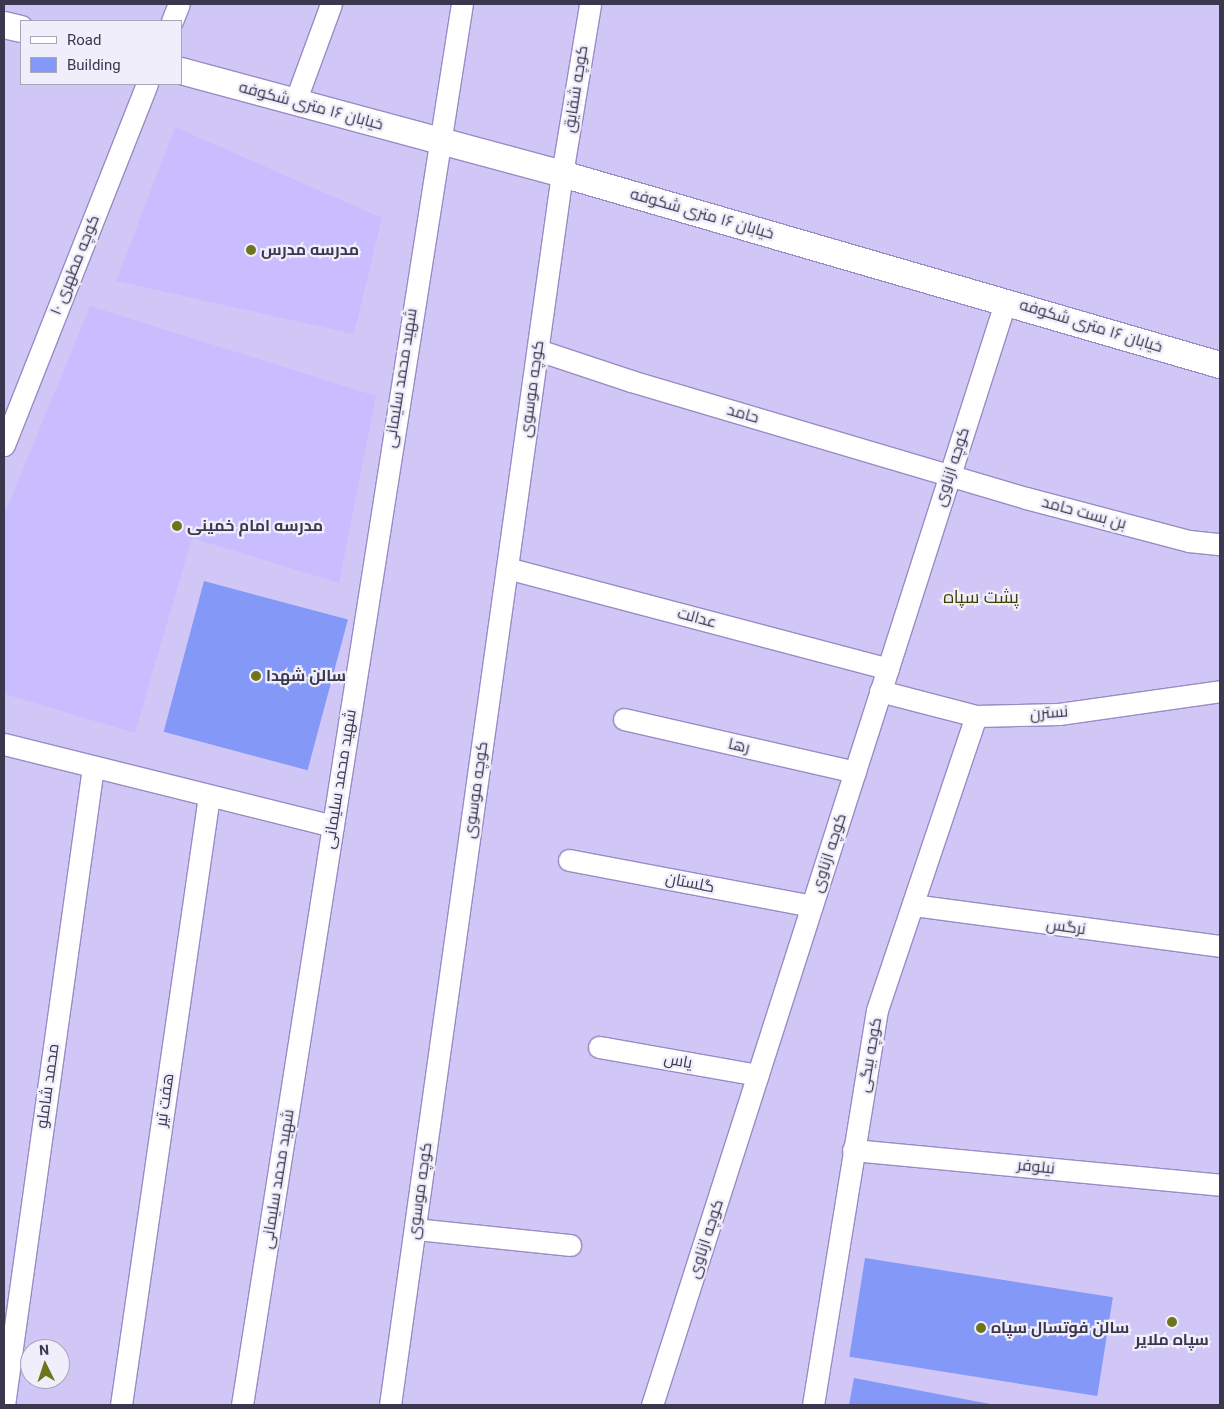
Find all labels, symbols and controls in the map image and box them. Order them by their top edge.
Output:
legend [20,20,182,85]
text: Road [67,31,101,49]
street label: کوچه شقایق [560,44,592,134]
text: Building [67,56,121,74]
street label: خیابان ۱۶ متری شکوفه [237,78,385,134]
street label: خیابان ۱۶ متری شکوفه [628,184,776,244]
street label: کوچه مطهری ۱۰ [46,212,104,318]
place label: مدرسه مدرس [261,240,359,260]
marker: مدرسه مدرس [245,244,257,256]
street label: خیابان ۱۶ متری شکوفه [1017,295,1165,357]
street label: شهید محمد سلیمانی [380,307,422,449]
street label: کوچه موسوی [516,339,548,439]
street label: حامد [725,400,761,428]
street label: کوچه ازناوی [930,425,974,509]
street label: بن بست حامد [1040,492,1128,534]
place label: مدرسه امام خمینی [187,516,323,536]
marker: مدرسه امام خمینی [171,520,183,532]
district label: پشت سپاه [943,586,1019,608]
street label: عدالت [675,604,719,632]
place label: سالن شهدا [266,666,346,686]
marker: سالن شهدا [250,670,262,682]
street label: نسترن [1029,702,1069,724]
street label: شهید محمد سلیمانی [319,708,361,850]
street label: رها [726,734,752,758]
street label: کوچه موسوی [460,740,492,840]
street label: کوچه ازناوی [807,811,851,895]
street label: گلستان [664,869,716,897]
street label: نرگس [1045,915,1087,939]
street label: کوچه بیگی [854,1016,886,1094]
street label: محمد شاملو [33,1042,63,1130]
street label: یاس [662,1049,694,1073]
street label: هفت تیر [152,1072,178,1128]
street label: شهید محمد سلیمانی [257,1108,299,1250]
street label: کوچه موسوی [404,1141,436,1241]
street label: نیلوفر [1016,1155,1056,1179]
street label: کوچه ازناوی [684,1197,728,1281]
marker: سپاه ملایر [1166,1316,1178,1328]
place label: سالن فوتسال سپاه [991,1318,1129,1338]
marker: سالن فوتسال سپاه [975,1322,987,1334]
place label: سپاه ملایر [1135,1330,1209,1350]
north arrow [20,1339,70,1389]
text: N [39,1342,50,1358]

